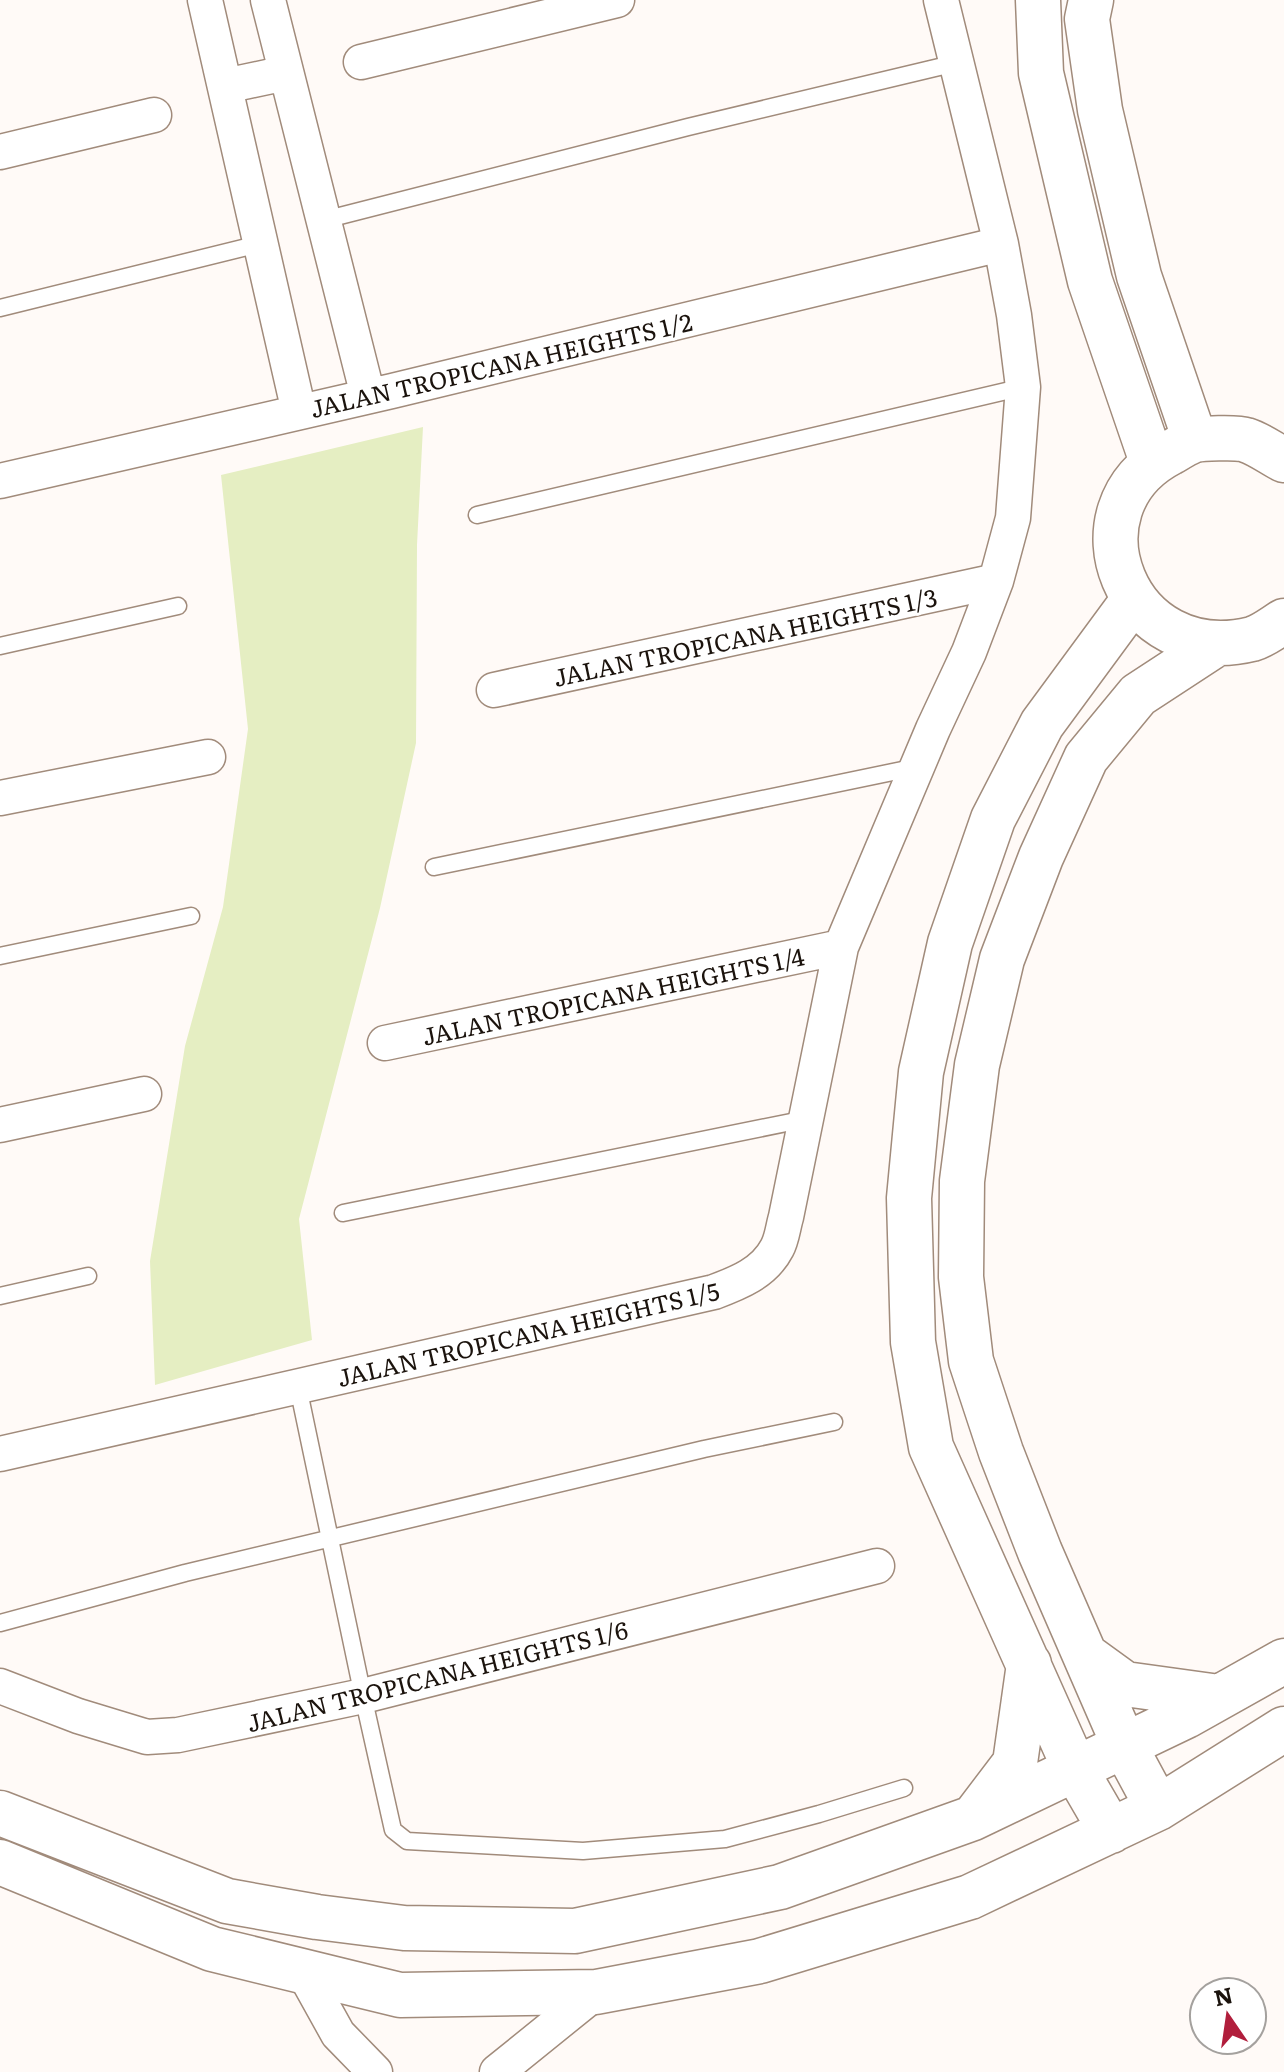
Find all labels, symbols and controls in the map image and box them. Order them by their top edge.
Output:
street label: JALAN TROPICANA HEIGHTS 1/2 [307,303,695,425]
street label: JALAN TROPICANA HEIGHTS 1/3 [550,578,940,694]
street label: JALAN TROPICANA HEIGHTS 1/4 [419,937,807,1053]
street label: JALAN TROPICANA HEIGHTS 1/5 [334,1272,722,1394]
street label: JALAN TROPICANA HEIGHTS 1/6 [243,1611,631,1739]
north arrow [1188,1976,1268,2056]
text: N [1210,1977,1236,2013]

